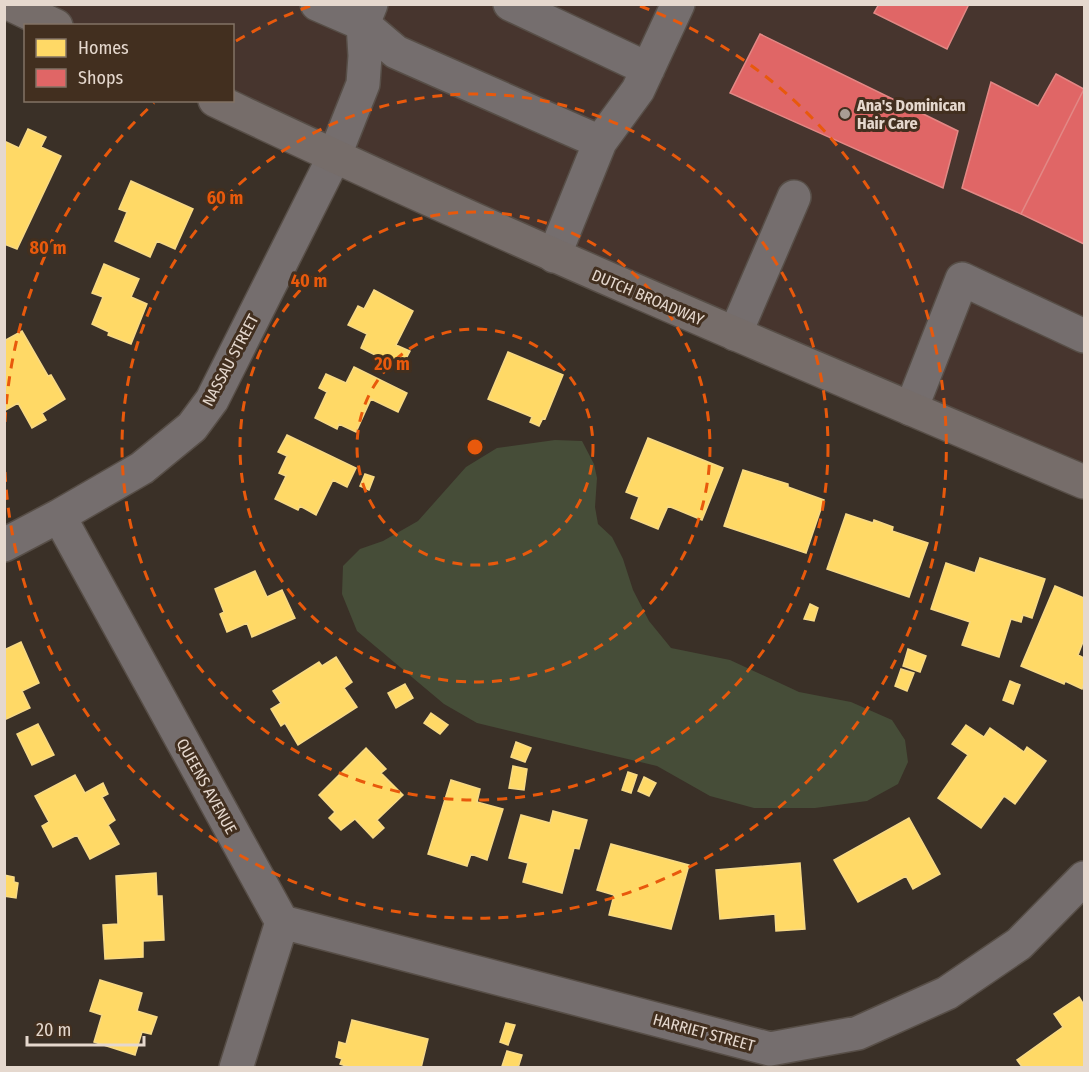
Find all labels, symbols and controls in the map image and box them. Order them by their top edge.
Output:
legend [24,24,234,102]
text: Homes [78,37,129,59]
text: Shops [78,67,123,89]
place label: Ana's Dominican Hair Care [856,96,966,133]
marker: Ana's Dominican Hair Care [838,107,852,121]
text: 60 m [207,187,243,209]
text: 80 m [30,237,66,259]
street label: DUTCH BROADWAY [589,265,707,330]
text: 40 m [291,270,327,292]
street label: NASSAU STREET [198,311,263,409]
text: 20 m [373,353,410,375]
centre of rings [465,437,485,457]
street label: QUEENS AVENUE [172,735,241,837]
scale bar [27,1009,144,1047]
street label: HARRIET STREET [651,1010,757,1055]
text: 20 m [36,1019,71,1041]

